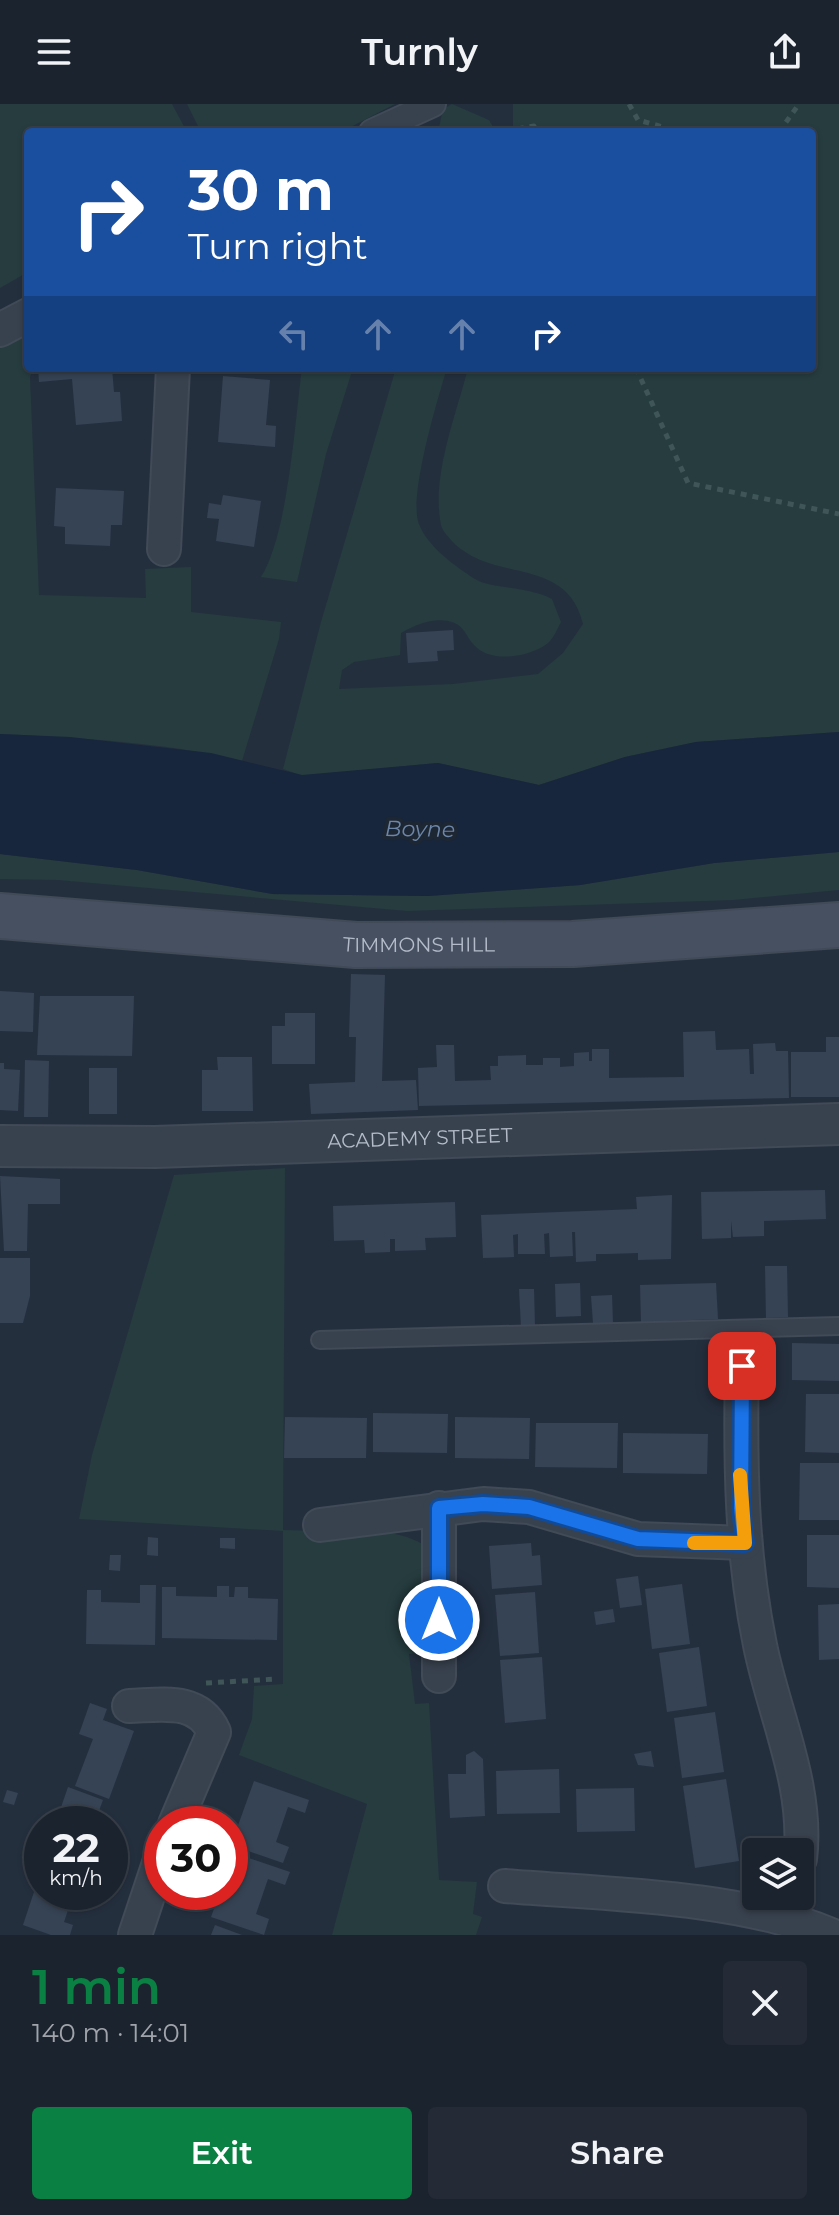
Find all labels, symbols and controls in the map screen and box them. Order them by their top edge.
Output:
icon: menu [32,30,76,74]
text: Turnly [361,30,478,74]
icon: share [763,30,807,74]
text: 30 m [188,156,334,224]
icon: right [56,160,160,264]
text: Turn right [188,224,368,268]
icon: left [272,312,316,356]
icon: ahead [356,312,400,356]
icon: ahead [440,312,484,356]
icon: right [524,312,568,356]
water label: Boyne [385,815,455,843]
street label: TIMMONS HILL [342,932,495,957]
street label: ACADEMY STREET [327,1123,513,1153]
pin [708,1332,776,1400]
icon: arrive [720,1344,764,1388]
position arrow [397,1578,481,1662]
speed limit sign: 30 [144,1806,248,1910]
text: 22 [52,1823,100,1872]
map controls [742,1838,814,1910]
button: layers [742,1838,814,1910]
text: km/h [49,1866,103,1890]
text: 1 min [32,1958,161,2016]
button: close [723,1961,807,2045]
text: 140 m · 14:01 [32,2017,189,2049]
button: Exit [32,2107,412,2199]
button: Share [428,2107,807,2199]

